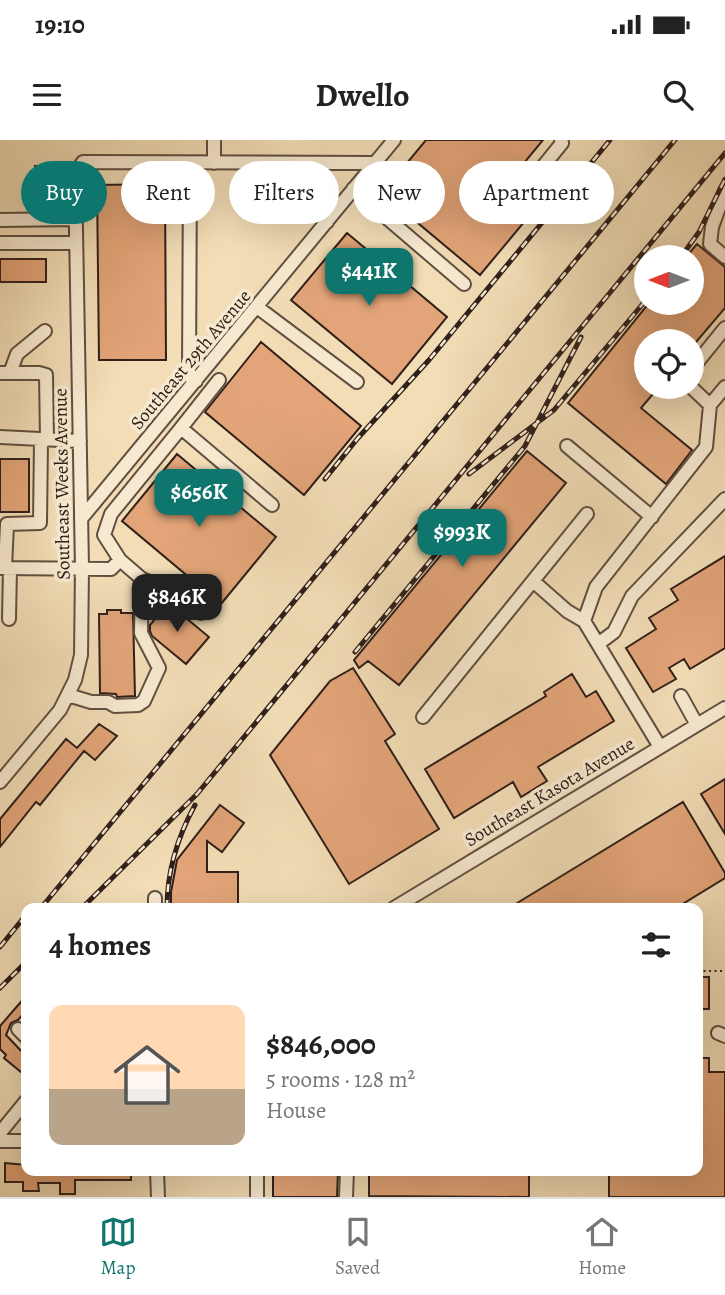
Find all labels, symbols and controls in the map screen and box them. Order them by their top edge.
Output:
text: 19:10 [35,7,85,42]
text: Dwello [316,73,409,117]
icon: menu [28,76,66,114]
icon: search [659,76,697,114]
chip: Buy [21,161,107,224]
chip: Rent [121,161,215,224]
chip: Filters [229,161,339,224]
chip: New [353,161,445,224]
chip: Apartment [459,161,614,224]
north arrow [634,245,704,315]
map controls [634,245,704,399]
pin: $441K [320,248,418,308]
text: $441K [341,255,397,286]
street label: Southeast 29th Avenue [124,284,257,435]
button: locate [634,329,704,399]
street label: Southeast Weeks Avenue [47,388,77,580]
pin: $656K [150,470,248,529]
text: $656K [170,476,228,507]
pin: $993K [413,510,511,569]
text: $993K [433,516,491,547]
pin: $846K [128,574,226,634]
text: $846K [148,581,206,612]
street label: Southeast Kasota Avenue [460,731,639,853]
text: 4 homes [49,925,151,965]
icon: filters [637,926,675,964]
text: $846,000 [266,1024,376,1064]
icon: home [105,1033,189,1117]
text: 5 rooms · 128 m² [266,1064,415,1095]
text: House [266,1095,326,1126]
tab: Map [99,1213,137,1281]
tab: Saved [335,1213,380,1281]
tab: Home [578,1213,626,1281]

